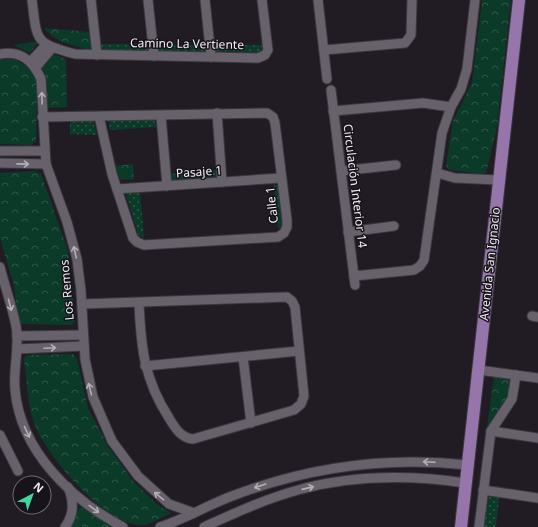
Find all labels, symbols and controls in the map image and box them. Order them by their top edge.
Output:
street label: Camino La Vertiente [130,34,244,53]
one-way arrow [38,92,46,105]
street label: Circulación Interior 14 [339,123,372,249]
one-way arrow [16,160,29,167]
street label: Pasaje 1 [175,161,223,182]
street label: Calle 1 [261,186,282,224]
street label: Avenida San Ignacio [475,206,504,321]
one-way arrow [71,246,79,259]
street label: Los Remos [55,259,78,321]
one-way arrow [7,298,14,311]
one-way arrow [43,344,56,351]
one-way arrow [86,382,94,395]
one-way arrow [24,426,31,438]
one-way arrow [423,458,436,465]
north arrow [12,475,52,515]
text: N [31,478,47,496]
one-way arrow [254,483,266,491]
one-way arrow [302,484,315,491]
one-way arrow [154,492,165,501]
one-way arrow [88,504,99,513]

